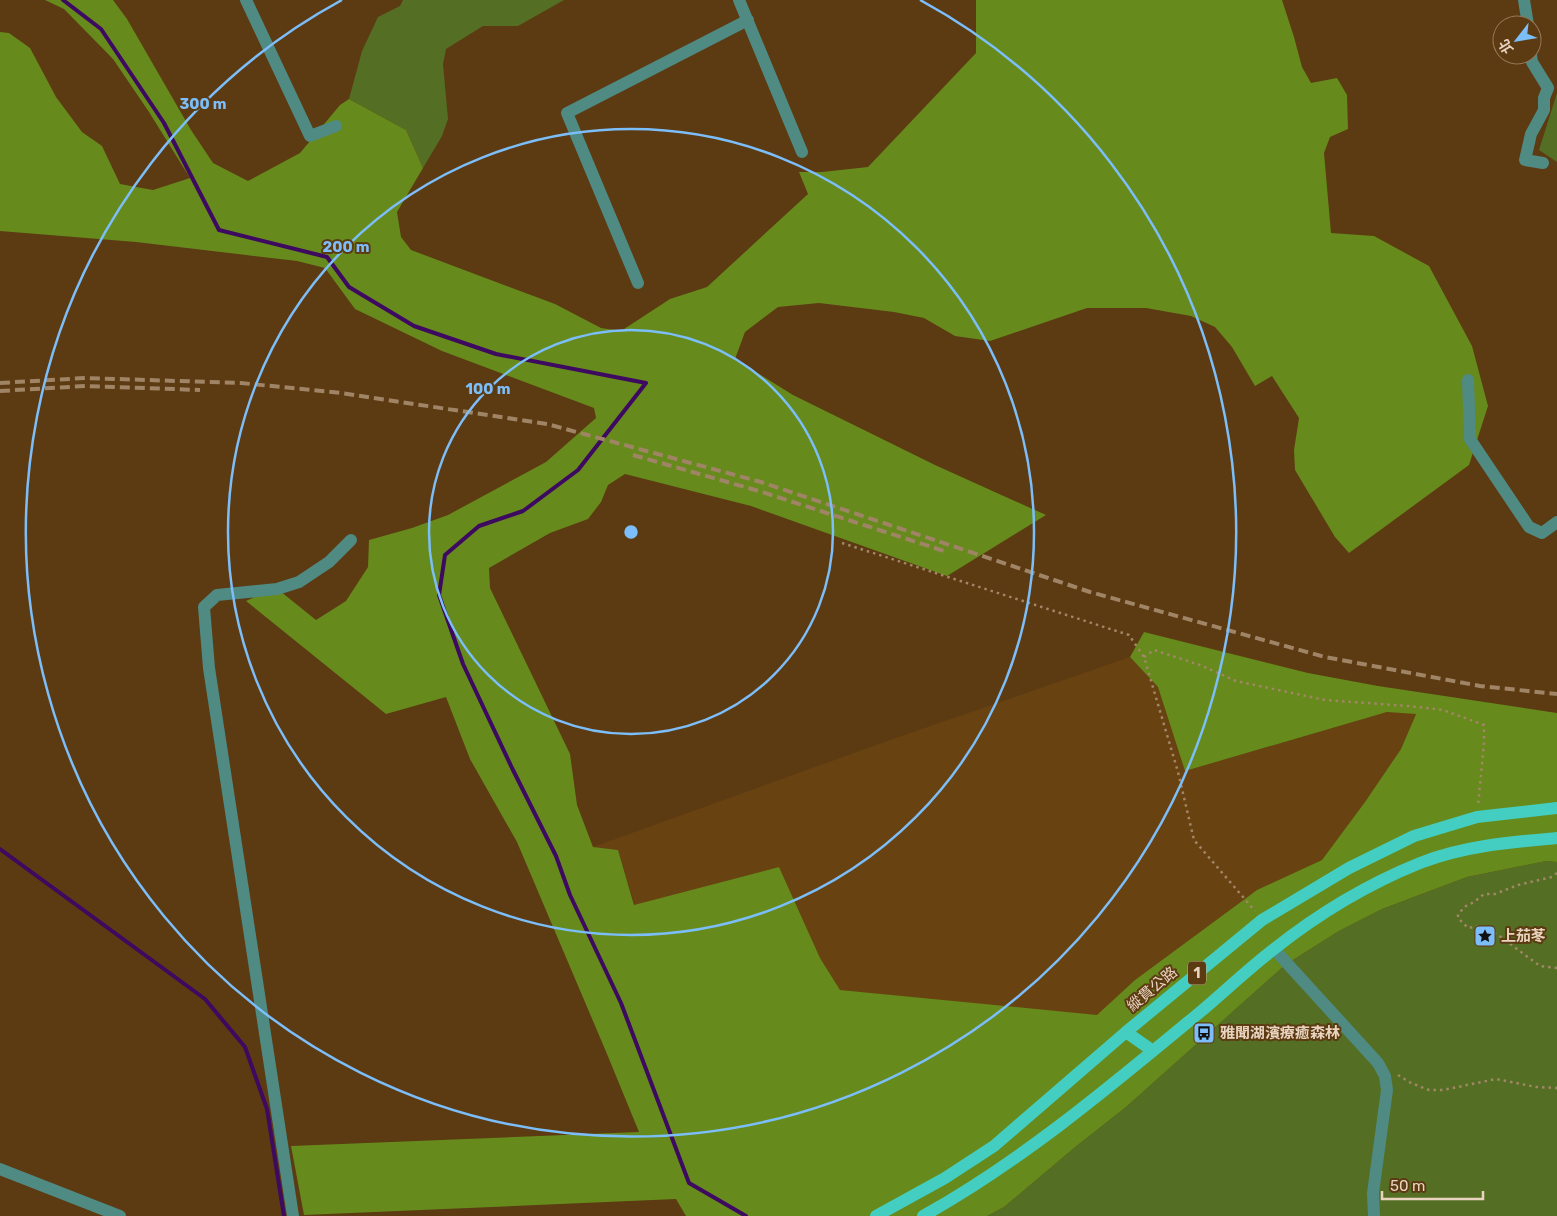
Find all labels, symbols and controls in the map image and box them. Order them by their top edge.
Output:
north arrow [1492,15,1542,65]
text: 北 [1495,36,1517,57]
text: 300 m [179,95,227,113]
text: 200 m [322,238,370,256]
text: 100 m [466,380,510,398]
centre of rings [622,523,640,541]
place icon: 上茄苳 [1473,924,1497,948]
place label: 上茄苳 [1501,927,1546,945]
road number: 1 [1188,961,1206,984]
street label: 縱貫公路 [1123,963,1181,1015]
bus stop icon: 雅聞湖濱療癒森林 [1192,1021,1216,1045]
place label: 雅聞湖濱療癒森林 [1220,1024,1340,1042]
scale bar [1382,1168,1483,1200]
text: 50 m [1390,1177,1425,1195]

